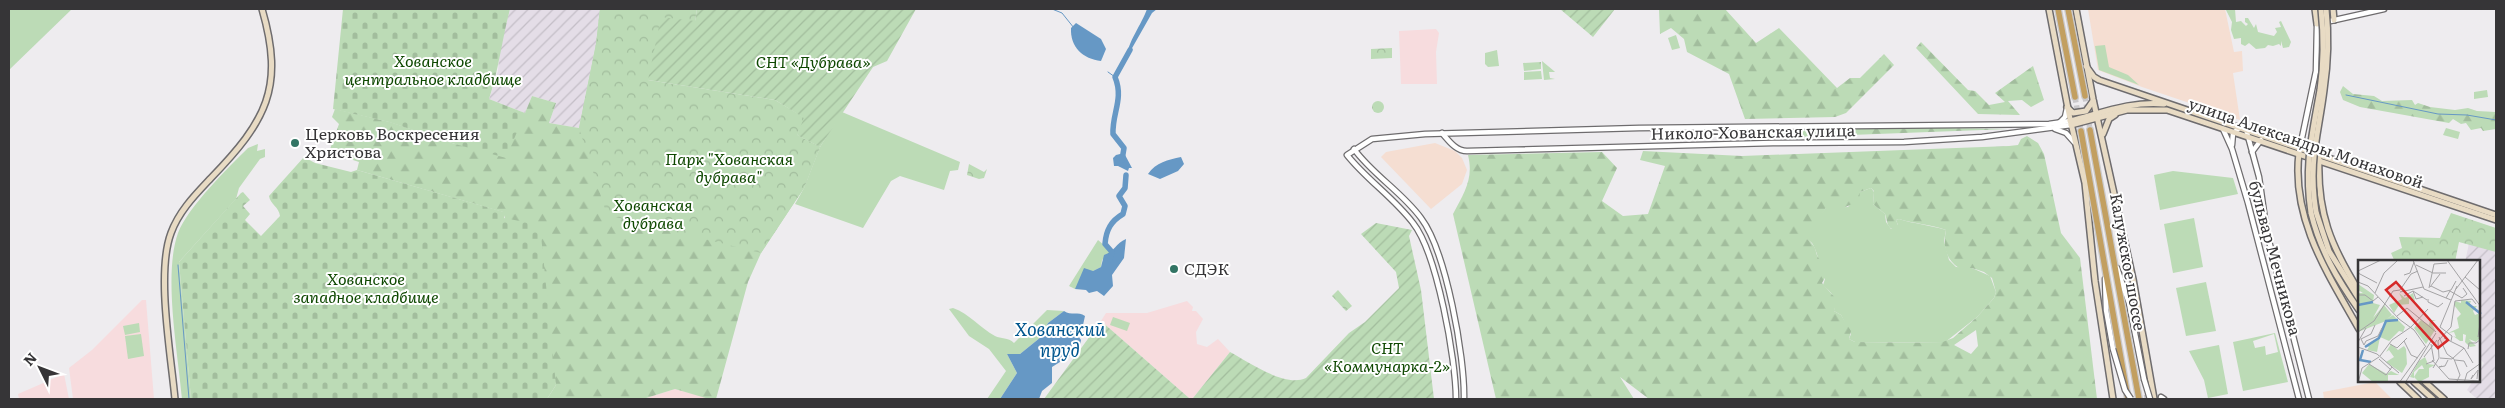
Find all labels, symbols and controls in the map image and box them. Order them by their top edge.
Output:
park label: Хованское центральное кладбище [344,48,522,90]
park label: СНТ «Дубрава» [756,49,870,73]
street label: улица Александры Монаховой [2186,90,2427,194]
street label: Николо-Хованская улица [1650,117,1856,145]
place label: Церковь Воскресения Христова [305,121,480,163]
marker: Церковь Воскресения Христова [289,137,301,149]
park label: Парк "Хованская дубрава" [665,146,794,188]
street label: бульвар Мечникова [2244,177,2308,338]
street label: Калужское шоссе [2105,191,2153,332]
park label: Хованская дубрава [613,192,693,234]
place label: СДЭК [1184,256,1229,280]
inset map [2358,260,2480,383]
marker: СДЭК [1168,263,1180,275]
park label: Хованское западное кладбище [293,266,439,308]
water label: Хованский пруд [1015,315,1106,363]
park label: СНТ «Коммунарка-2» [1324,335,1450,377]
north arrow [15,343,65,393]
text: N [18,347,41,370]

